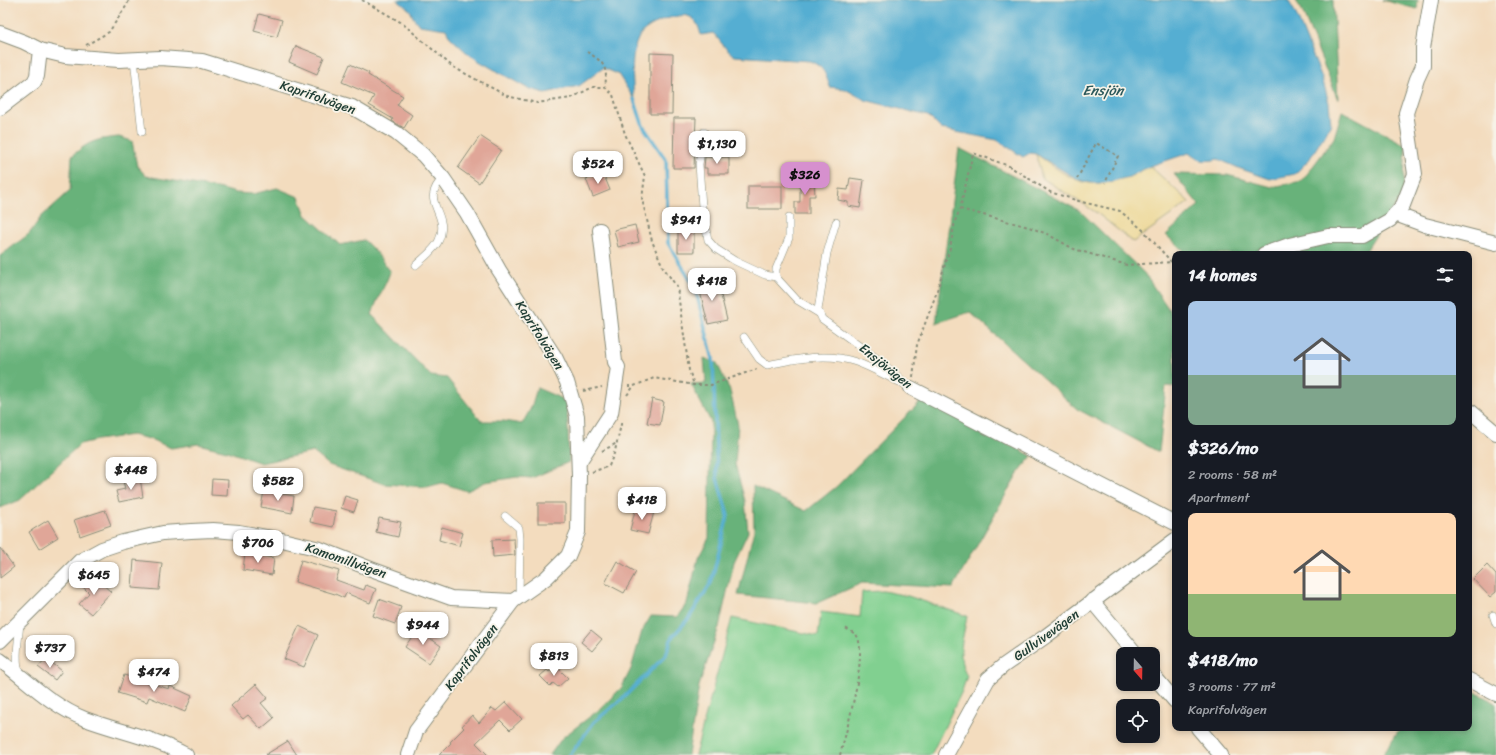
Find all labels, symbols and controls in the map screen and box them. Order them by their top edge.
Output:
street label: Kaprifolvägen [277,73,359,121]
water label: Ensjön [1083,78,1125,103]
pin: $1,130 [684,131,750,165]
text: $1,130 [698,132,736,155]
pin: $524 [574,151,622,185]
text: $524 [582,152,614,175]
pin: $326 [781,162,829,196]
text: $326 [790,163,820,186]
pin: $941 [662,207,710,241]
text: $941 [671,208,701,231]
text: 14 homes [1188,260,1257,290]
icon: filters [1434,264,1456,286]
pin: $418 [688,268,736,302]
text: $418 [697,269,727,292]
street label: Kaprifolvägen [509,295,571,375]
icon: home [1286,327,1358,399]
street label: Ensjövägen [854,337,918,395]
text: $326/mo [1188,433,1258,463]
pin: $448 [107,457,155,491]
text: $448 [115,458,147,481]
text: 2 rooms · 58 m² [1188,463,1277,486]
pin: $582 [254,468,302,502]
text: $582 [262,469,294,492]
text: Apartment [1188,486,1249,509]
pin: $418 [618,487,666,521]
text: $418 [627,488,657,511]
pin: $706 [234,530,282,564]
text: $706 [242,531,274,554]
street label: Kamomillvägen [302,535,390,585]
icon: home [1286,539,1358,611]
pin: $645 [70,562,118,596]
text: $645 [78,563,110,586]
street label: Gullvivevägen [1008,603,1084,667]
pin: $944 [399,612,447,646]
text: $944 [407,613,439,636]
street label: Kaprifolvägen [438,619,504,695]
pin: $737 [26,635,74,669]
text: $737 [35,636,65,659]
pin: $813 [530,643,578,677]
text: $813 [539,644,569,667]
text: $418/mo [1188,645,1258,675]
north arrow [1116,647,1160,691]
map controls [1116,647,1160,743]
pin: $474 [130,659,178,693]
text: $474 [138,660,170,683]
text: 3 rooms · 77 m² [1188,675,1276,698]
text: Kaprifolvägen [1188,698,1267,721]
button: locate [1116,699,1160,743]

